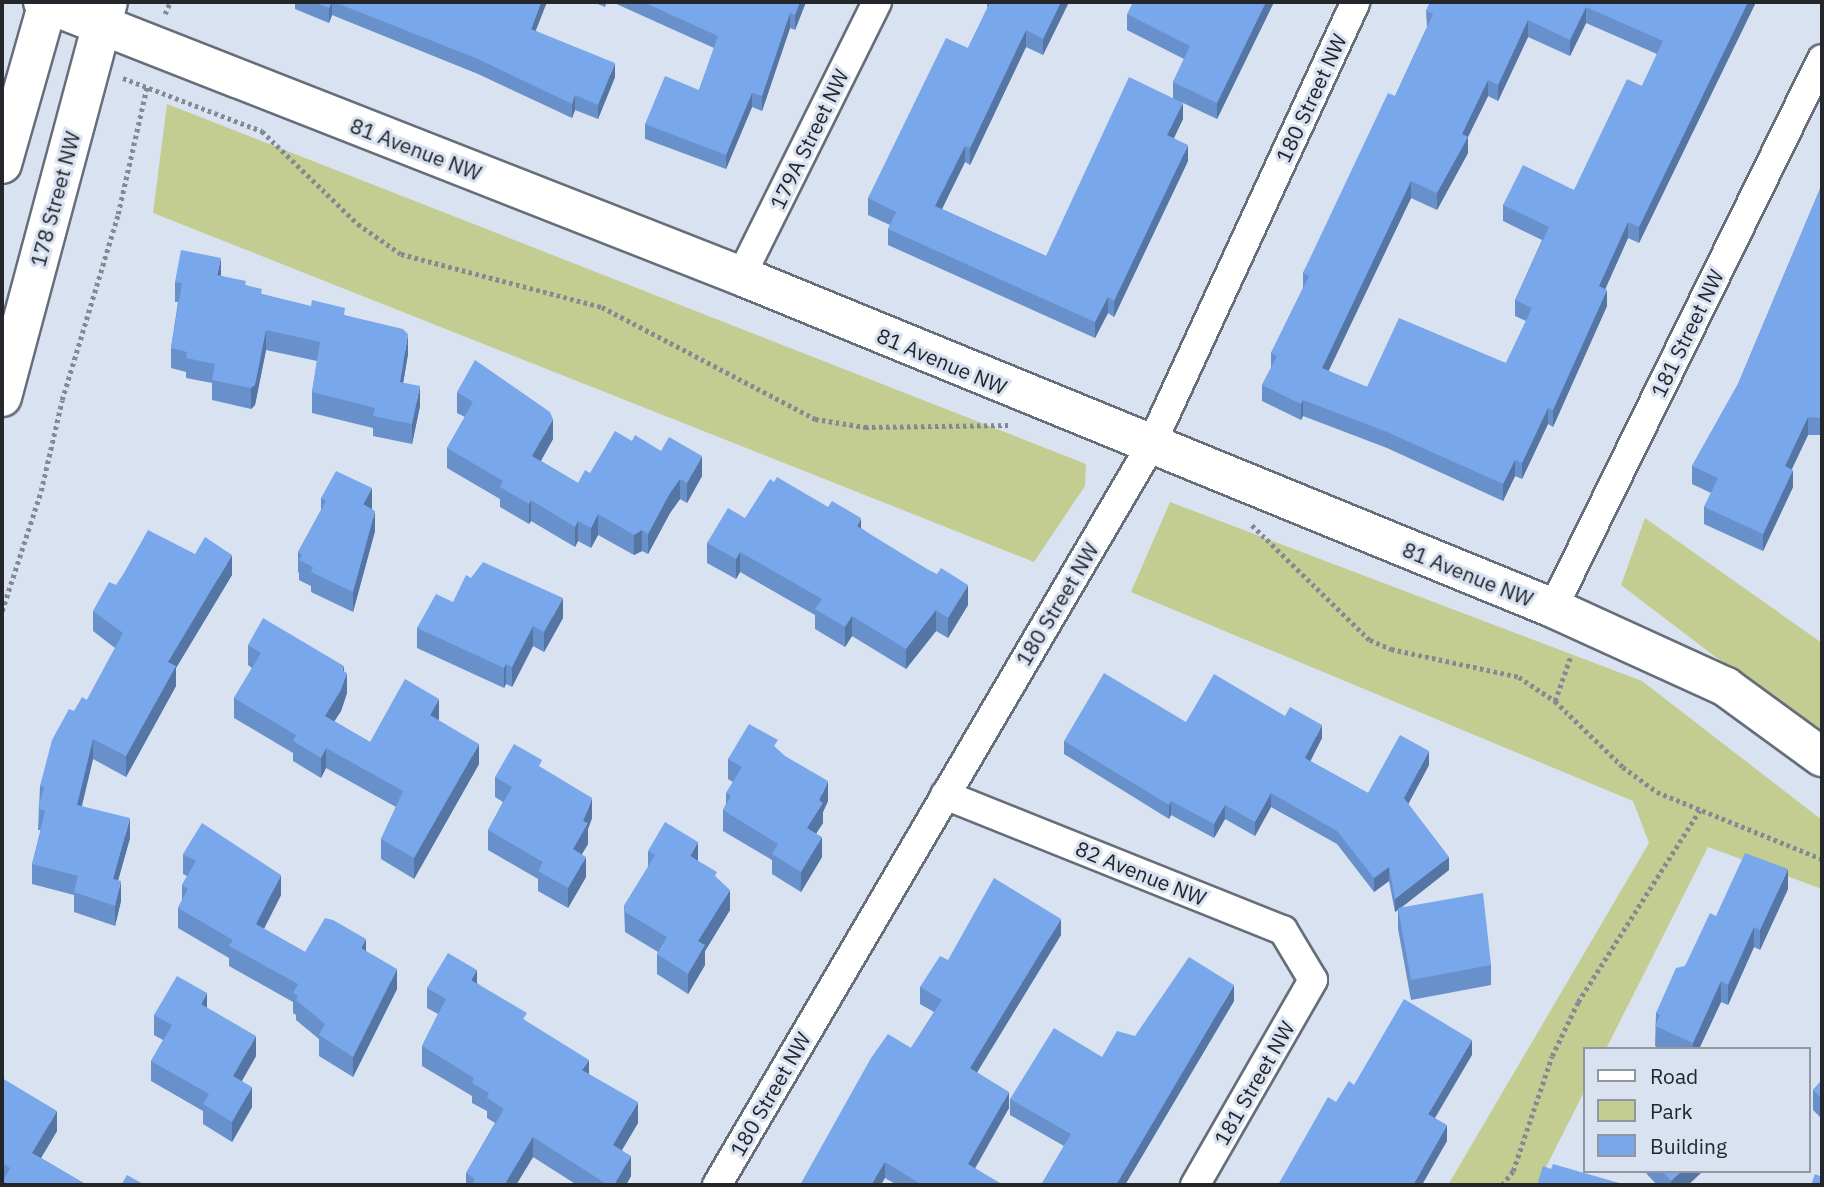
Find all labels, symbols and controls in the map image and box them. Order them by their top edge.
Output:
street label: 180 Street NW [1270,30,1352,166]
street label: 179A Street NW [764,65,854,213]
street label: 81 Avenue NW [347,112,485,186]
street label: 178 Street NW [25,129,85,269]
street label: 181 Street NW [1645,265,1729,401]
street label: 81 Avenue NW [873,322,1011,400]
street label: 81 Avenue NW [1399,536,1537,612]
street label: 180 Street NW [1010,538,1104,670]
street label: 82 Avenue NW [1072,835,1210,911]
street label: 181 Street NW [1208,1017,1300,1149]
street label: 180 Street NW [724,1028,816,1160]
legend [1582,1047,1810,1173]
text: Road [1650,1062,1698,1090]
text: Park [1650,1097,1693,1125]
text: Building [1650,1132,1727,1160]

